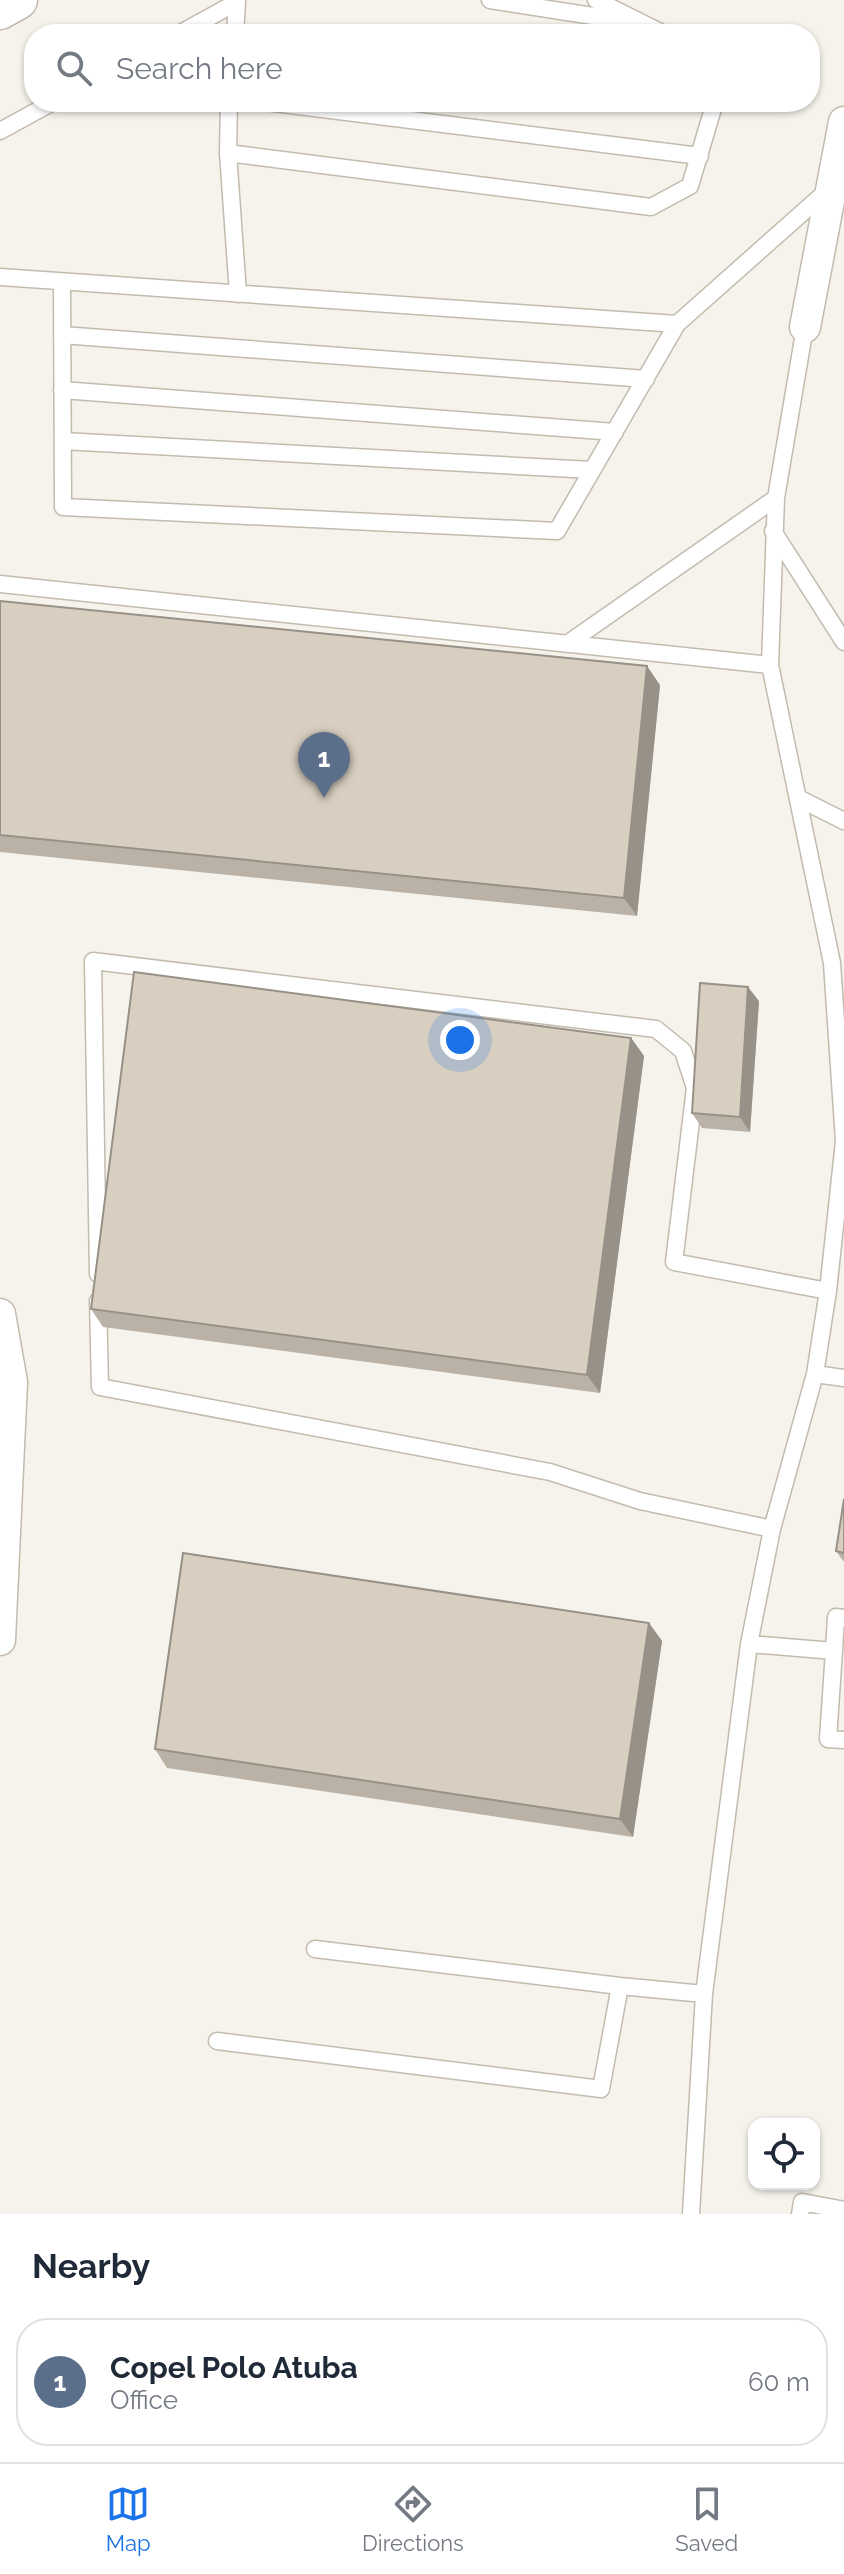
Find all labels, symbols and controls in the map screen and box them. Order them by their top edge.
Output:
search box [24,24,820,112]
icon: search [52,46,96,90]
text: Search here [116,51,283,86]
pin: 1 [298,732,350,798]
your location [440,1020,480,1060]
map controls [748,2118,820,2190]
button: locate [748,2118,820,2190]
text: Nearby [32,2246,150,2286]
text: Copel Polo Atuba [110,2350,358,2385]
text: 1 [54,2367,66,2397]
text: 60 m [748,2367,810,2397]
text: Office [110,2385,178,2415]
tab: Map [106,2482,151,2556]
tab: Directions [362,2482,464,2556]
tab: Saved [675,2482,738,2556]

